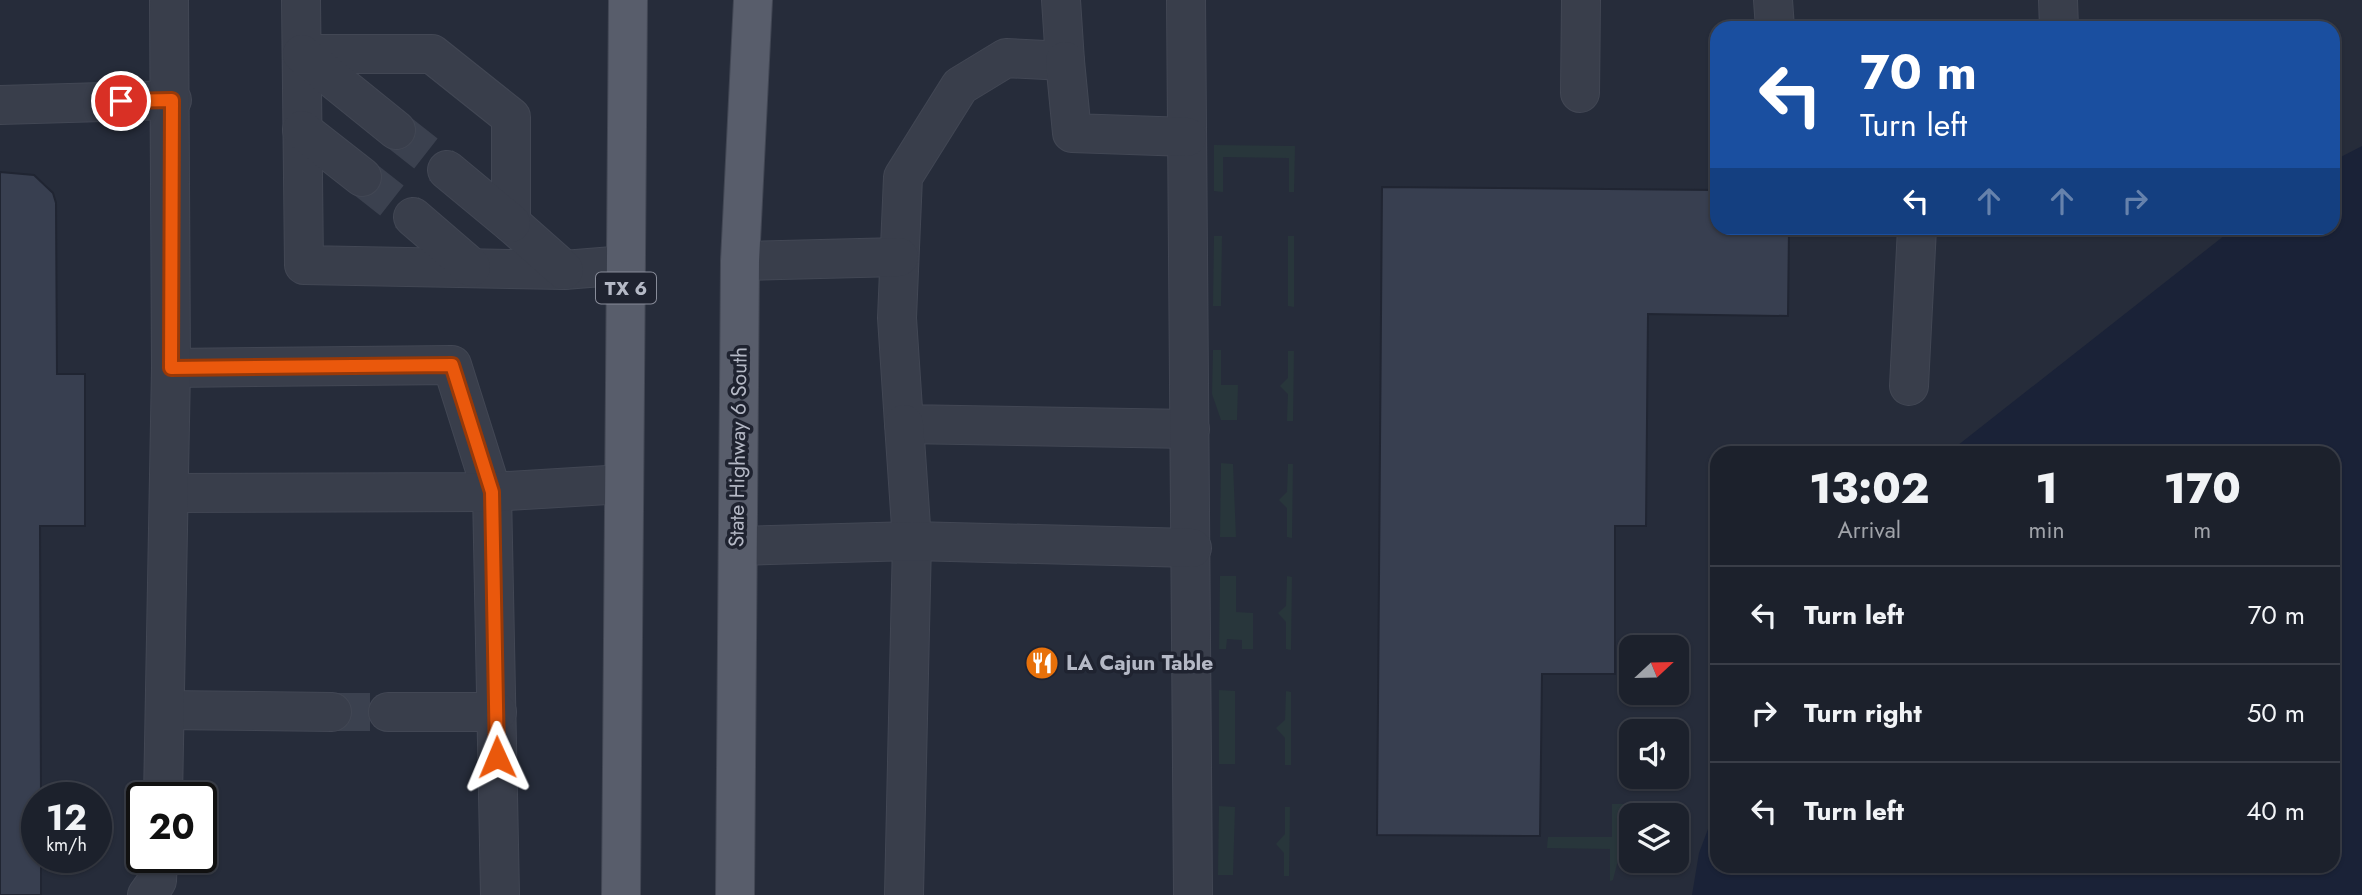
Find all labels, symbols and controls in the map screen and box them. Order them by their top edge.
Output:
text: 70 m [1860,37,1977,107]
icon: left [1745,49,1836,140]
pin [91,71,151,131]
icon: arrive [102,82,140,120]
text: Turn left [1860,102,1967,148]
icon: left [1897,182,1935,220]
icon: ahead [1970,182,2008,220]
icon: ahead [2043,182,2081,220]
icon: right [2116,182,2154,220]
road number: TX 6 [596,272,656,304]
street label: State Highway 6 South [721,347,755,547]
text: 13:02 [1809,458,1929,519]
text: 1 [2036,458,2058,519]
text: 170 [2164,458,2241,519]
text: Arrival [1838,513,1901,547]
text: min [2029,513,2065,547]
text: m [2193,513,2211,547]
icon: left [1745,596,1783,634]
text: Turn left [1804,596,1904,634]
text: 70 m [2248,596,2305,634]
north arrow [1619,635,1689,705]
map controls [1619,635,1689,873]
restaurant icon: LA Cajun Table [1023,644,1061,682]
place label: LA Cajun Table [1066,648,1213,678]
icon: right [1745,694,1783,732]
text: Turn right [1804,694,1922,732]
text: 50 m [2247,694,2305,732]
button: sound [1619,719,1689,789]
position arrow [460,720,534,794]
speed limit sign: 20 [126,782,217,873]
icon: left [1745,792,1783,830]
text: Turn left [1804,792,1904,830]
text: 40 m [2246,792,2305,830]
text: 12 [46,793,87,843]
button: layers [1619,803,1689,873]
text: km/h [46,832,87,858]

